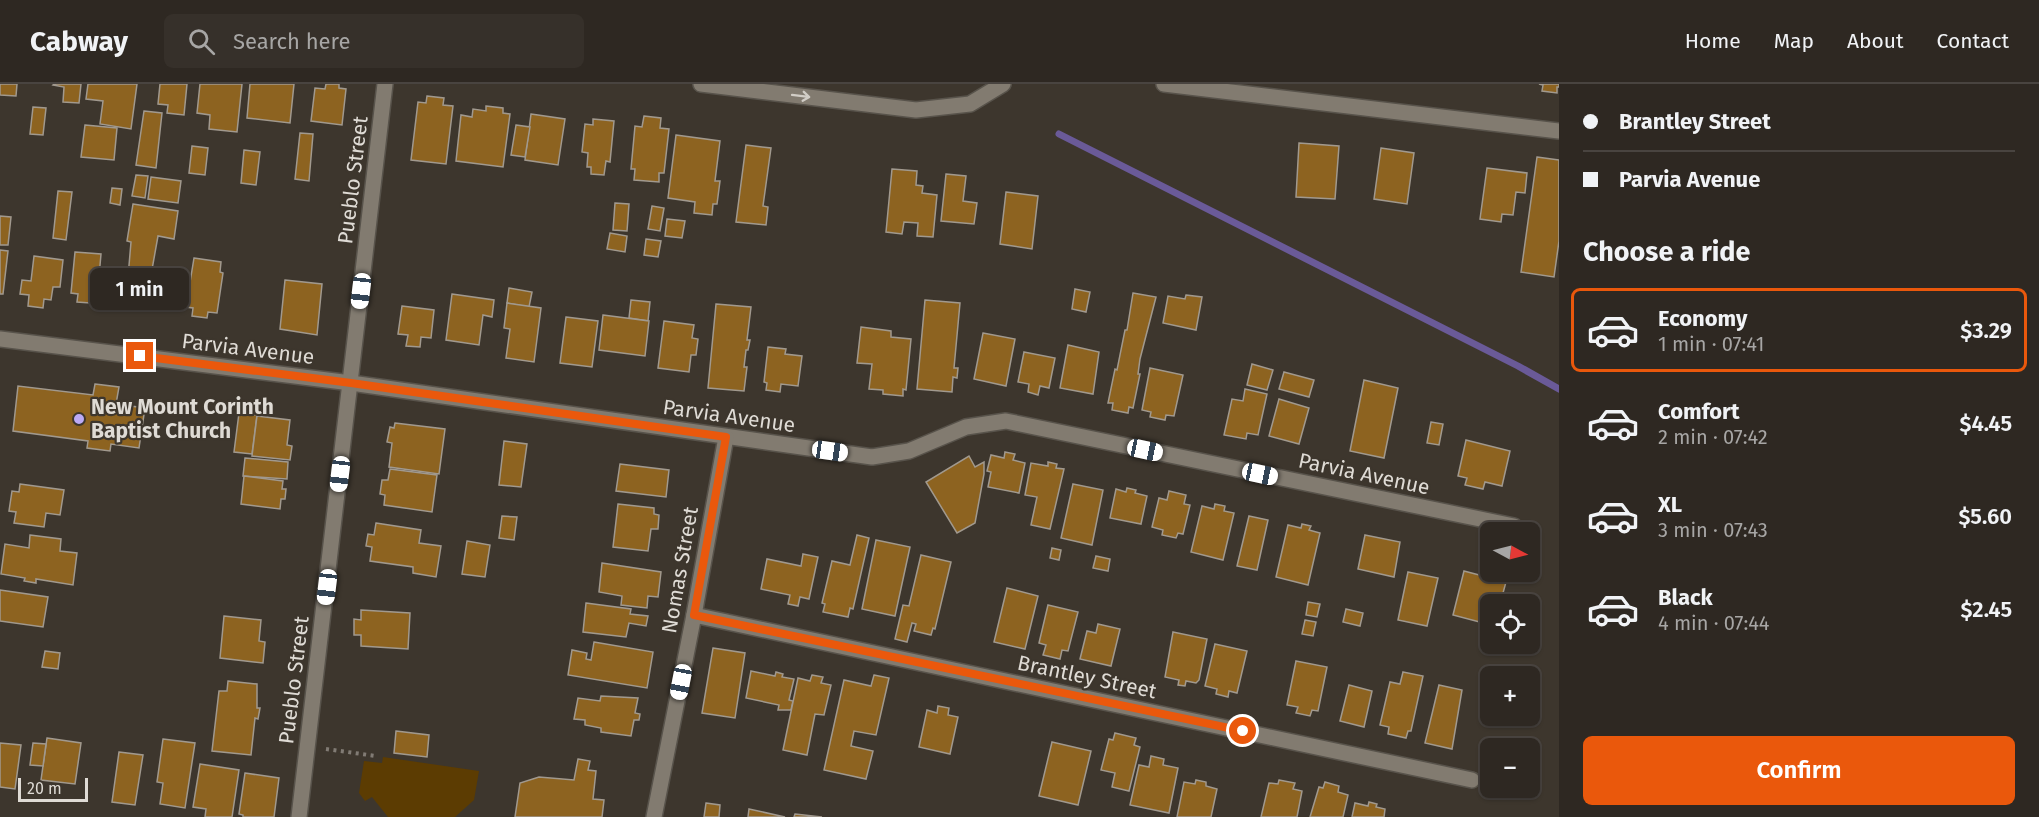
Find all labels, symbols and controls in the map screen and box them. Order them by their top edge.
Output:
search box [164,14,584,68]
text: Cabway [30,25,128,58]
icon: search [185,25,218,58]
text: Search here [233,28,350,55]
text: Home [1685,28,1741,54]
text: Map [1774,28,1814,54]
text: About [1847,28,1904,54]
text: Contact [1937,28,2009,54]
one-way arrow [790,91,810,102]
text: Brantley Street [1619,108,1771,135]
street label: Pueblo Street [332,114,374,245]
text: Parvia Avenue [1619,166,1760,193]
text: Choose a ride [1583,236,1750,268]
callout: 1 min [90,269,190,311]
car [350,272,372,310]
text: 1 min [115,277,164,301]
icon: car [1586,303,1640,357]
text: Economy [1658,305,1747,332]
text: $3.29 [1960,317,2012,344]
street label: Parvia Avenue [180,328,316,370]
text: 1 min · 07:41 [1658,332,1764,356]
route end [126,342,153,369]
place label: New Mount Corinth Baptist Church [91,394,274,444]
street label: Parvia Avenue [661,394,797,438]
icon: car [1586,396,1640,450]
text: Comfort [1658,398,1739,425]
text: $4.45 [1959,410,2012,437]
marker: New Mount Corinth Baptist Church [72,412,86,426]
text: 2 min · 07:42 [1658,425,1768,449]
car [1126,437,1164,463]
car [811,440,849,462]
street label: Parvia Avenue [1296,447,1432,501]
car [329,455,351,493]
car [1241,461,1279,487]
icon: car [1586,489,1640,543]
text: XL [1658,491,1682,518]
text: $5.60 [1958,503,2012,530]
street label: Nomas Street [656,504,704,635]
text: 3 min · 07:43 [1658,518,1768,542]
north arrow [1480,522,1540,582]
map controls [1480,522,1540,798]
car [316,568,338,606]
icon: car [1586,582,1640,636]
text: Black [1658,584,1713,611]
button: locate [1480,594,1540,654]
text: $2.45 [1961,596,2012,623]
text: 4 min · 07:44 [1658,611,1769,635]
street label: Pueblo Street [273,614,315,745]
street label: Brantley Street [1015,650,1159,705]
car [669,663,693,701]
button: + [1480,666,1540,726]
route start [1229,717,1256,744]
button: Confirm [1583,736,2015,805]
button: − [1480,738,1540,798]
scale bar [18,775,88,802]
text: 20 m [27,779,62,798]

